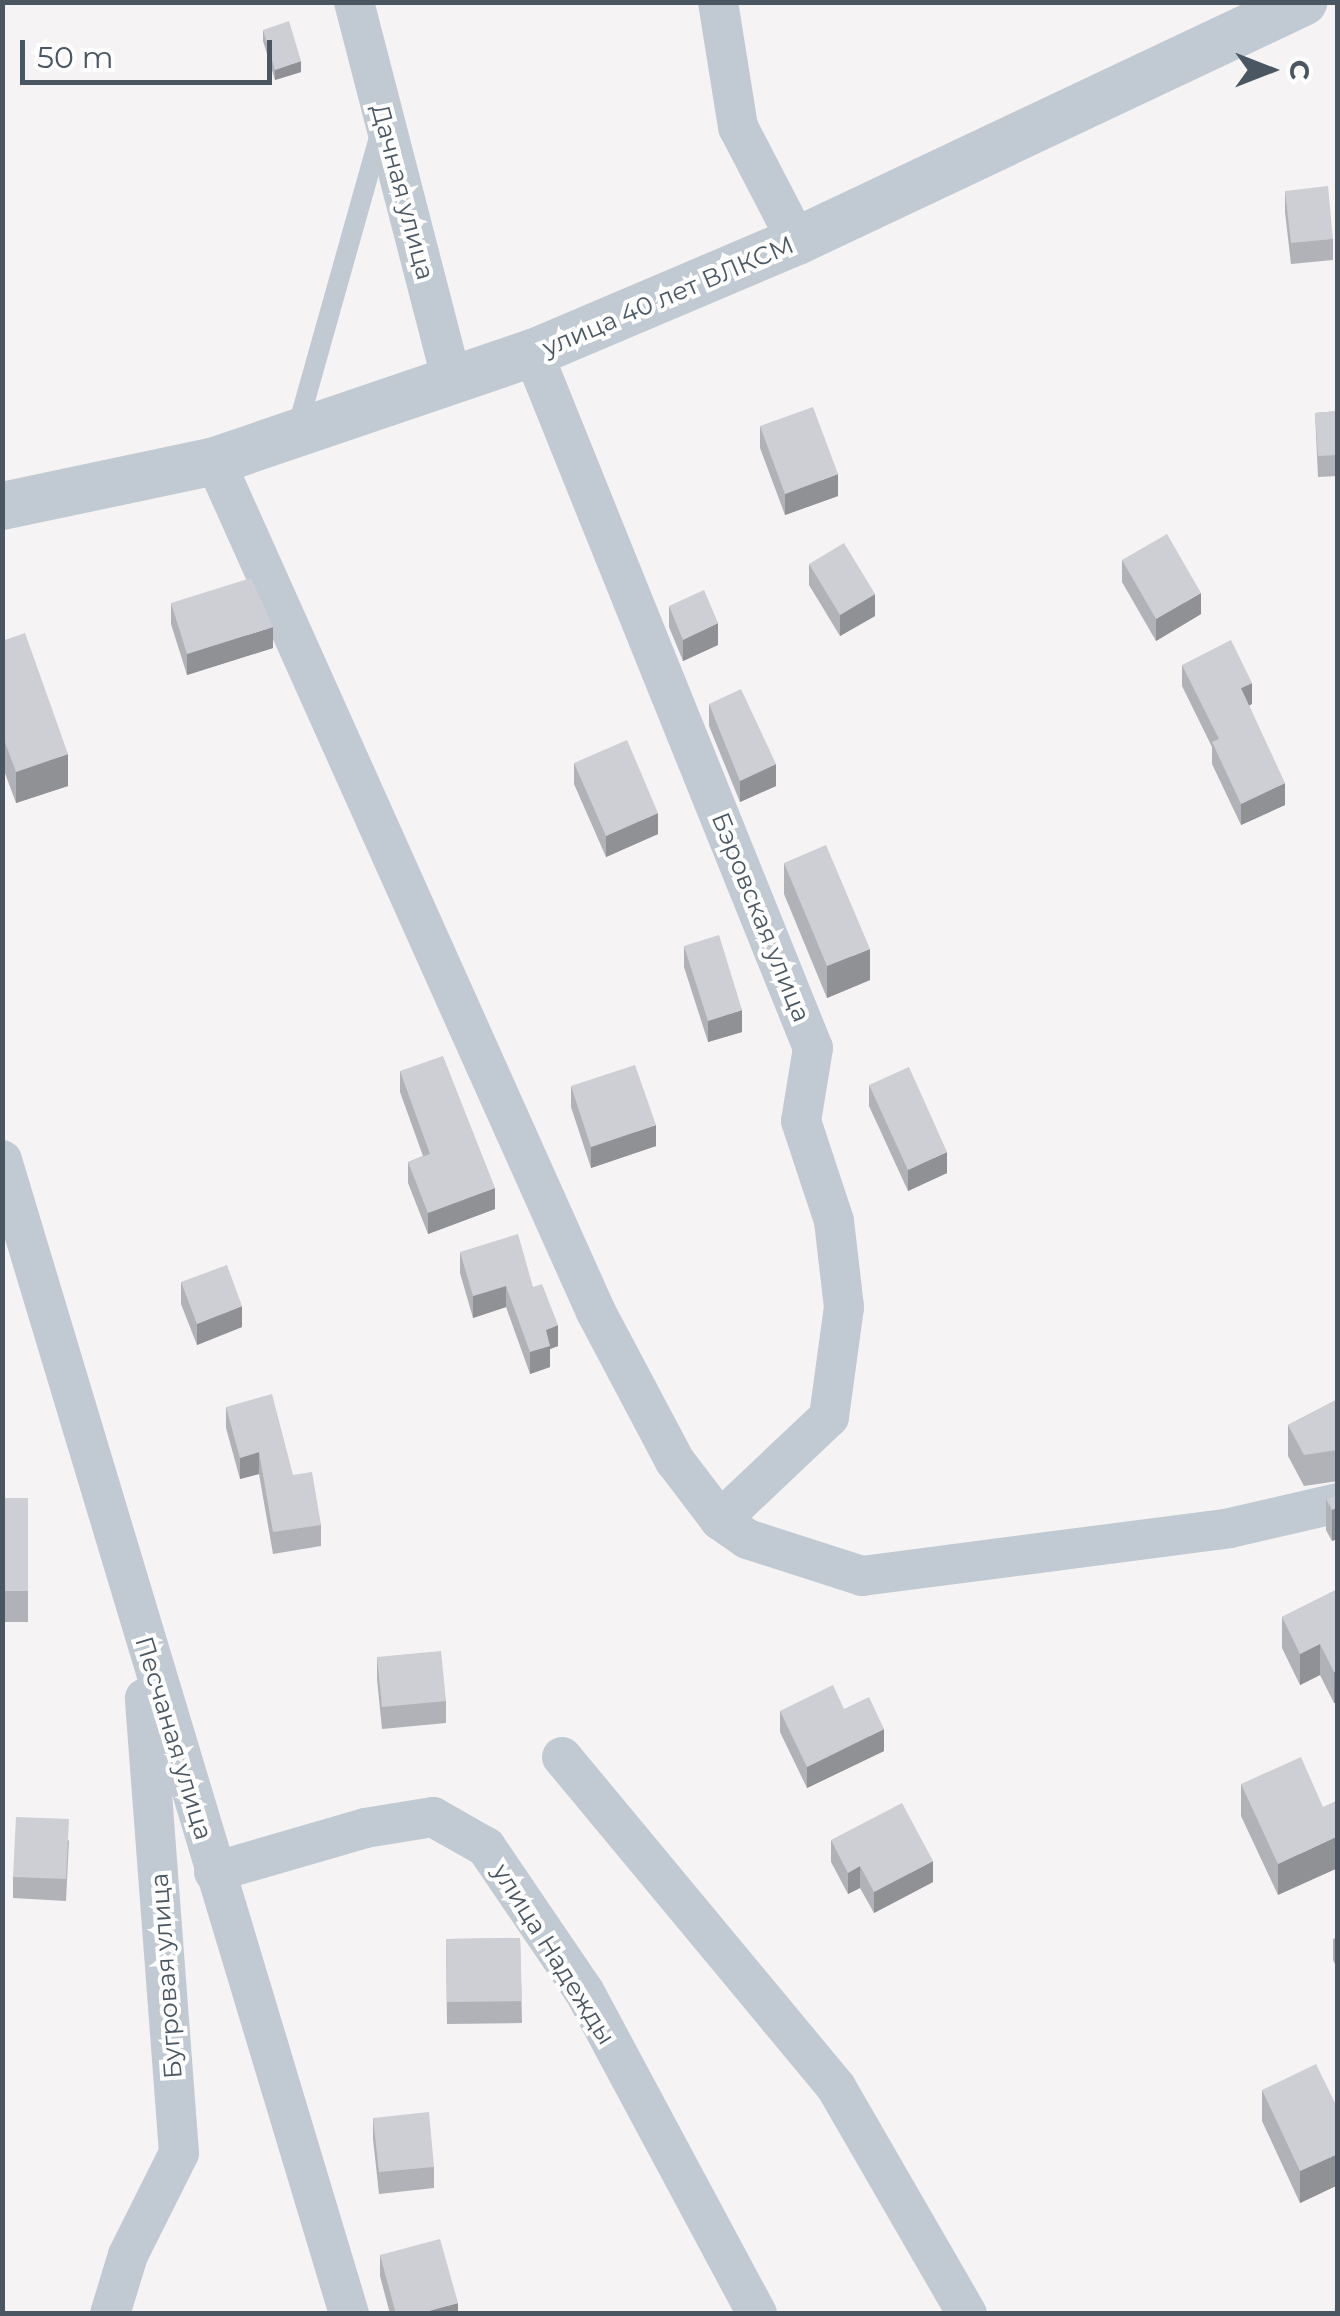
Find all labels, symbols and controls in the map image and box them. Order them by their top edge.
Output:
scale bar [25,20,278,82]
north arrow [1220,20,1320,120]
text: 50 m [37,39,114,76]
text: С [1283,60,1317,80]
street label: Дачная улица [365,101,441,283]
street label: улица 40 лет ВЛКСМ [538,229,798,363]
street label: Бэровская улица [705,808,817,1026]
street label: Песчаная улица [129,1633,219,1843]
street label: улица Надежды [486,1858,622,2050]
street label: Бугровая улица [144,1872,188,2080]

